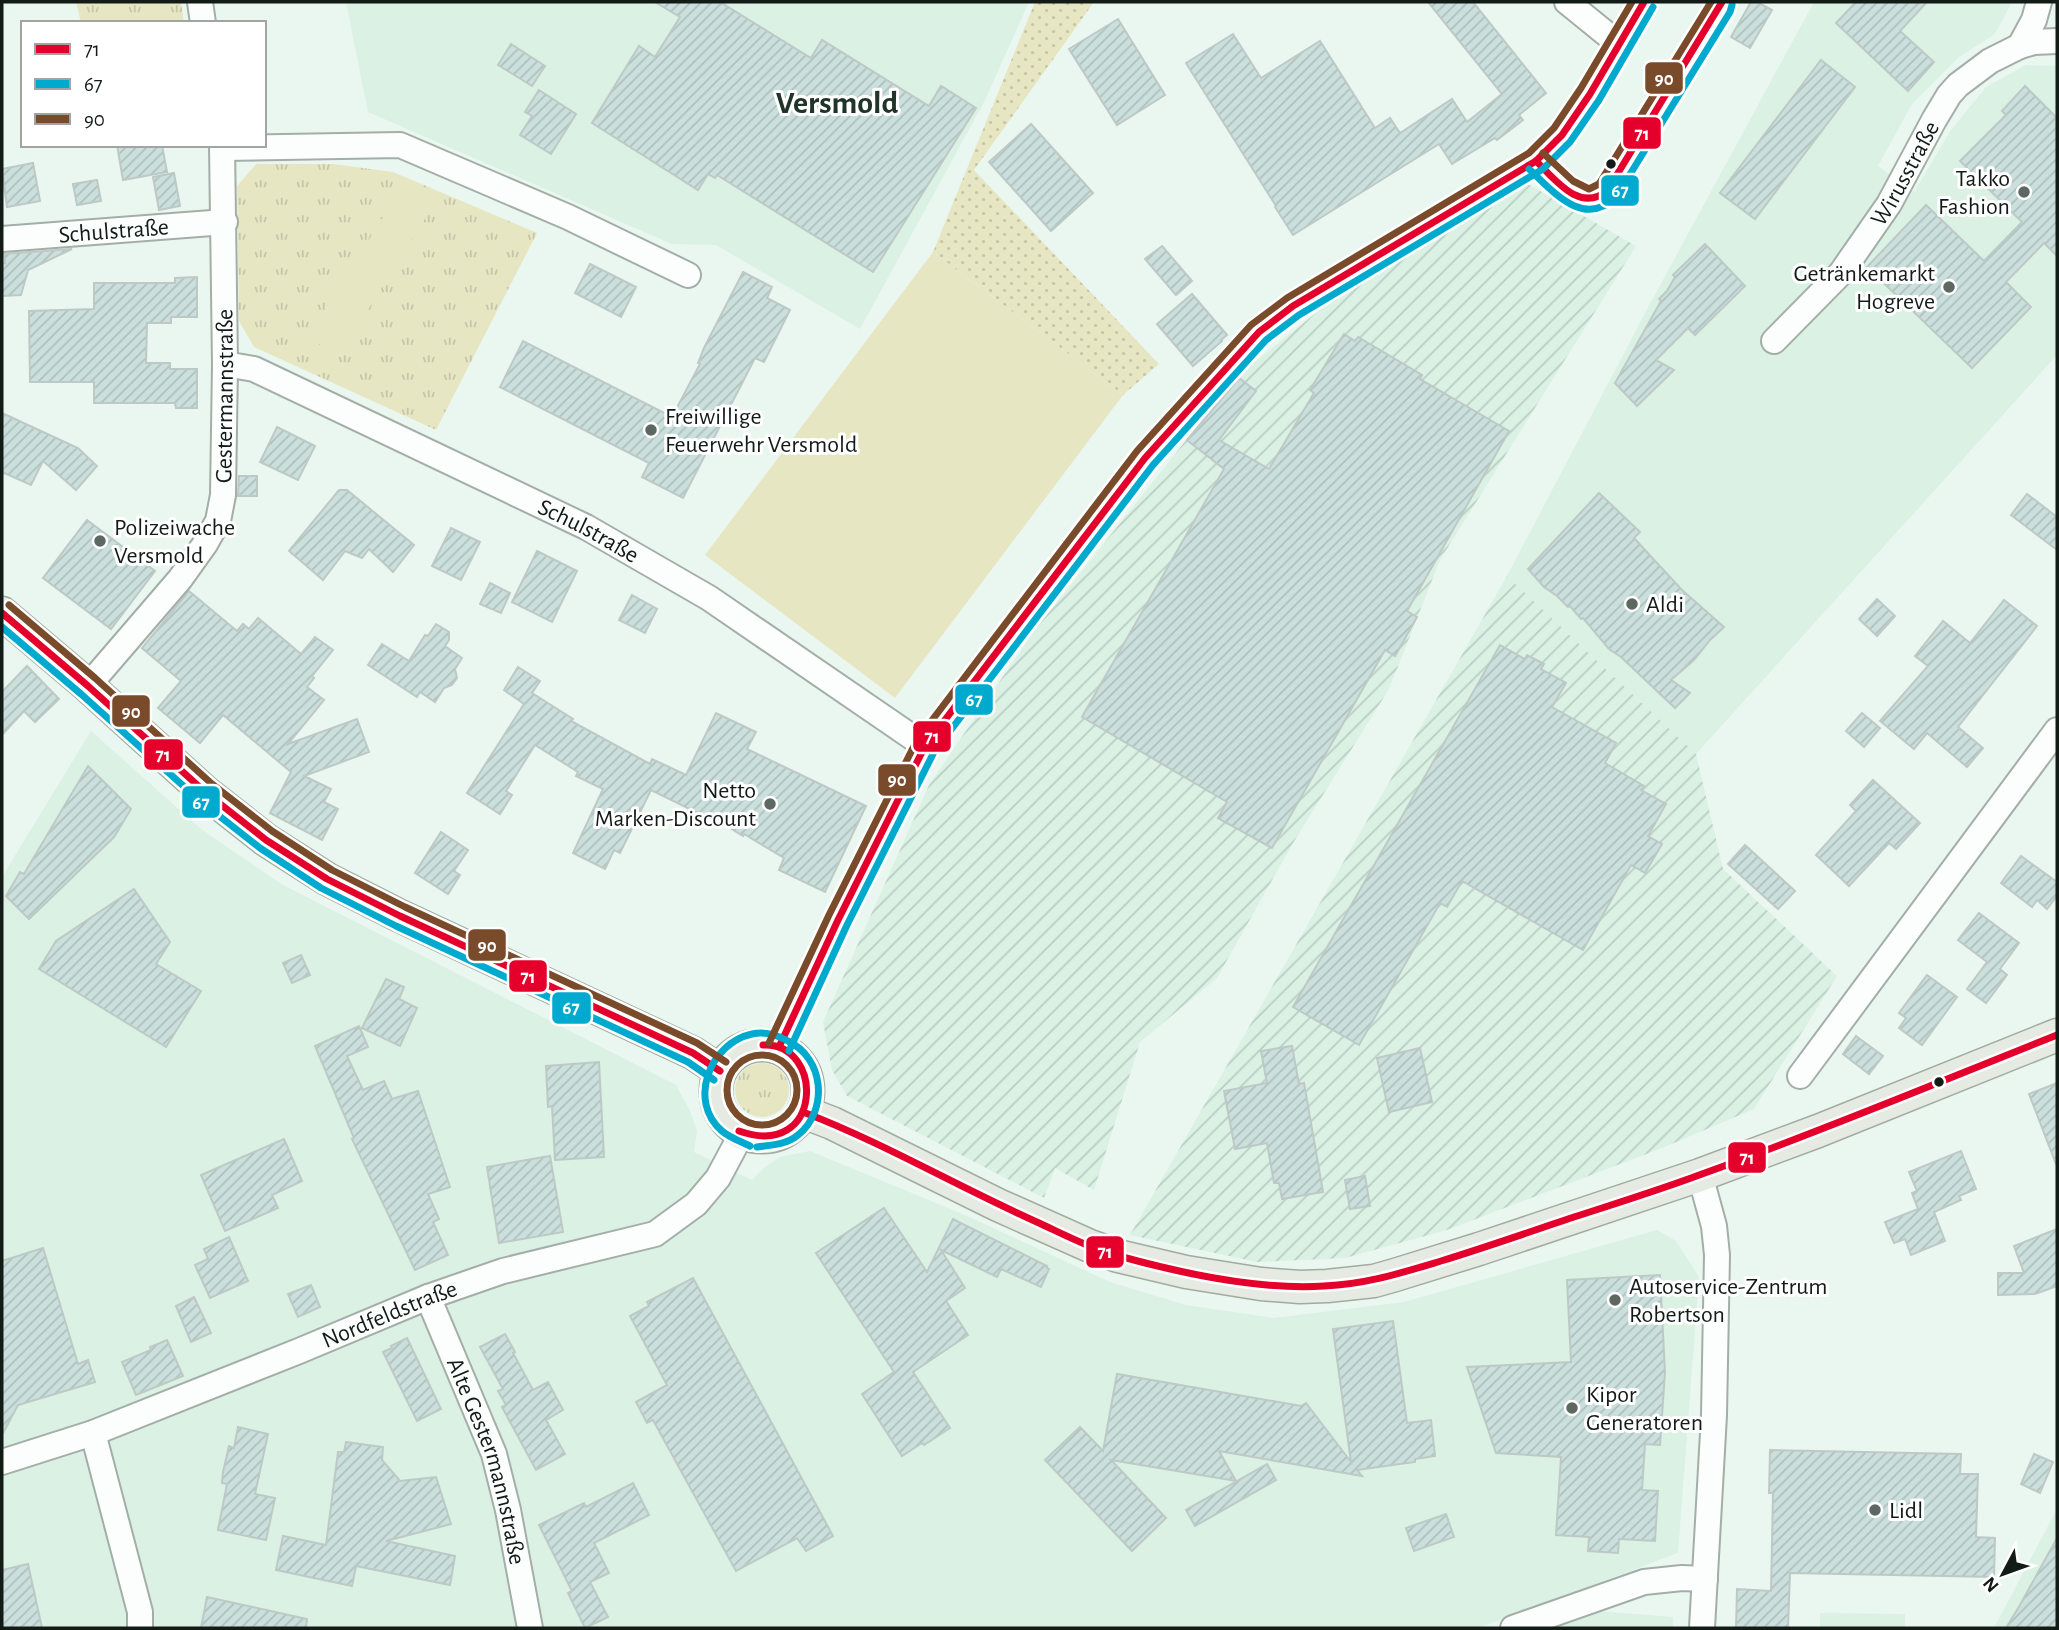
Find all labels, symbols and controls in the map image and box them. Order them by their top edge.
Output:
legend [21,21,266,147]
text: 71 [84,39,100,60]
line badge: 90 [1644,61,1684,95]
text: 90 [1654,70,1674,89]
text: 67 [84,74,103,95]
district label: Versmold [776,87,899,119]
text: 90 [84,109,105,130]
line badge: 71 [1622,116,1662,150]
street label: Wirusstraße [1867,117,1944,231]
text: 71 [1634,125,1650,144]
unlabelled marker [1604,157,1618,171]
place label: Takko Fashion [1938,167,2010,219]
line badge: 67 [1600,174,1640,207]
text: 67 [1611,182,1629,201]
marker: Takko Fashion [2016,184,2032,200]
street label: Schulstraße [58,215,170,248]
place label: Getränkemarkt Hogreve [1794,262,1935,314]
marker: Getränkemarkt Hogreve [1941,279,1957,295]
street label: Gestermannstraße [212,309,238,483]
place label: Freiwillige Feuerwehr Versmold [665,405,857,457]
marker: Freiwillige Feuerwehr Versmold [643,422,659,438]
street label: Schulstraße [534,495,643,568]
place label: Polizeiwache Versmold [114,516,235,568]
marker: Polizeiwache Versmold [92,533,108,549]
place label: Aldi [1646,593,1684,617]
marker: Aldi [1624,596,1640,612]
line badge: 67 [954,683,994,716]
text: 67 [965,691,983,710]
line badge: 90 [111,694,151,728]
text: 90 [121,703,141,722]
line badge: 71 [912,720,952,753]
text: 71 [924,728,940,747]
line badge: 71 [143,738,184,771]
text: 71 [155,746,171,765]
line badge: 90 [877,763,917,797]
text: 90 [887,771,907,790]
place label: Netto Marken-Discount [595,779,756,831]
line badge: 67 [181,785,221,819]
text: 67 [192,794,210,813]
marker: Netto Marken-Discount [762,796,778,812]
line badge: 90 [467,928,507,962]
text: 90 [477,937,497,956]
line badge: 71 [508,959,548,993]
text: 71 [520,968,536,987]
line badge: 67 [551,991,592,1025]
text: 67 [562,999,580,1018]
unlabelled marker [1932,1075,1946,1089]
line badge: 71 [1727,1141,1767,1174]
text: 71 [1739,1149,1755,1168]
line badge: 71 [1085,1235,1125,1269]
text: 71 [1097,1243,1113,1262]
place label: Autoservice-Zentrum Robertson [1629,1275,1827,1327]
street label: Nordfeldstraße [319,1277,460,1353]
marker: Autoservice-Zentrum Robertson [1607,1292,1623,1308]
street label: Alte Gestermannstraße [442,1354,529,1567]
place label: Kipor Generatoren [1586,1383,1703,1435]
marker: Kipor Generatoren [1564,1400,1580,1416]
place label: Lidl [1889,1499,1923,1523]
marker: Lidl [1867,1502,1883,1518]
north arrow [1968,1539,2038,1609]
text: N [1980,1573,2003,1595]

